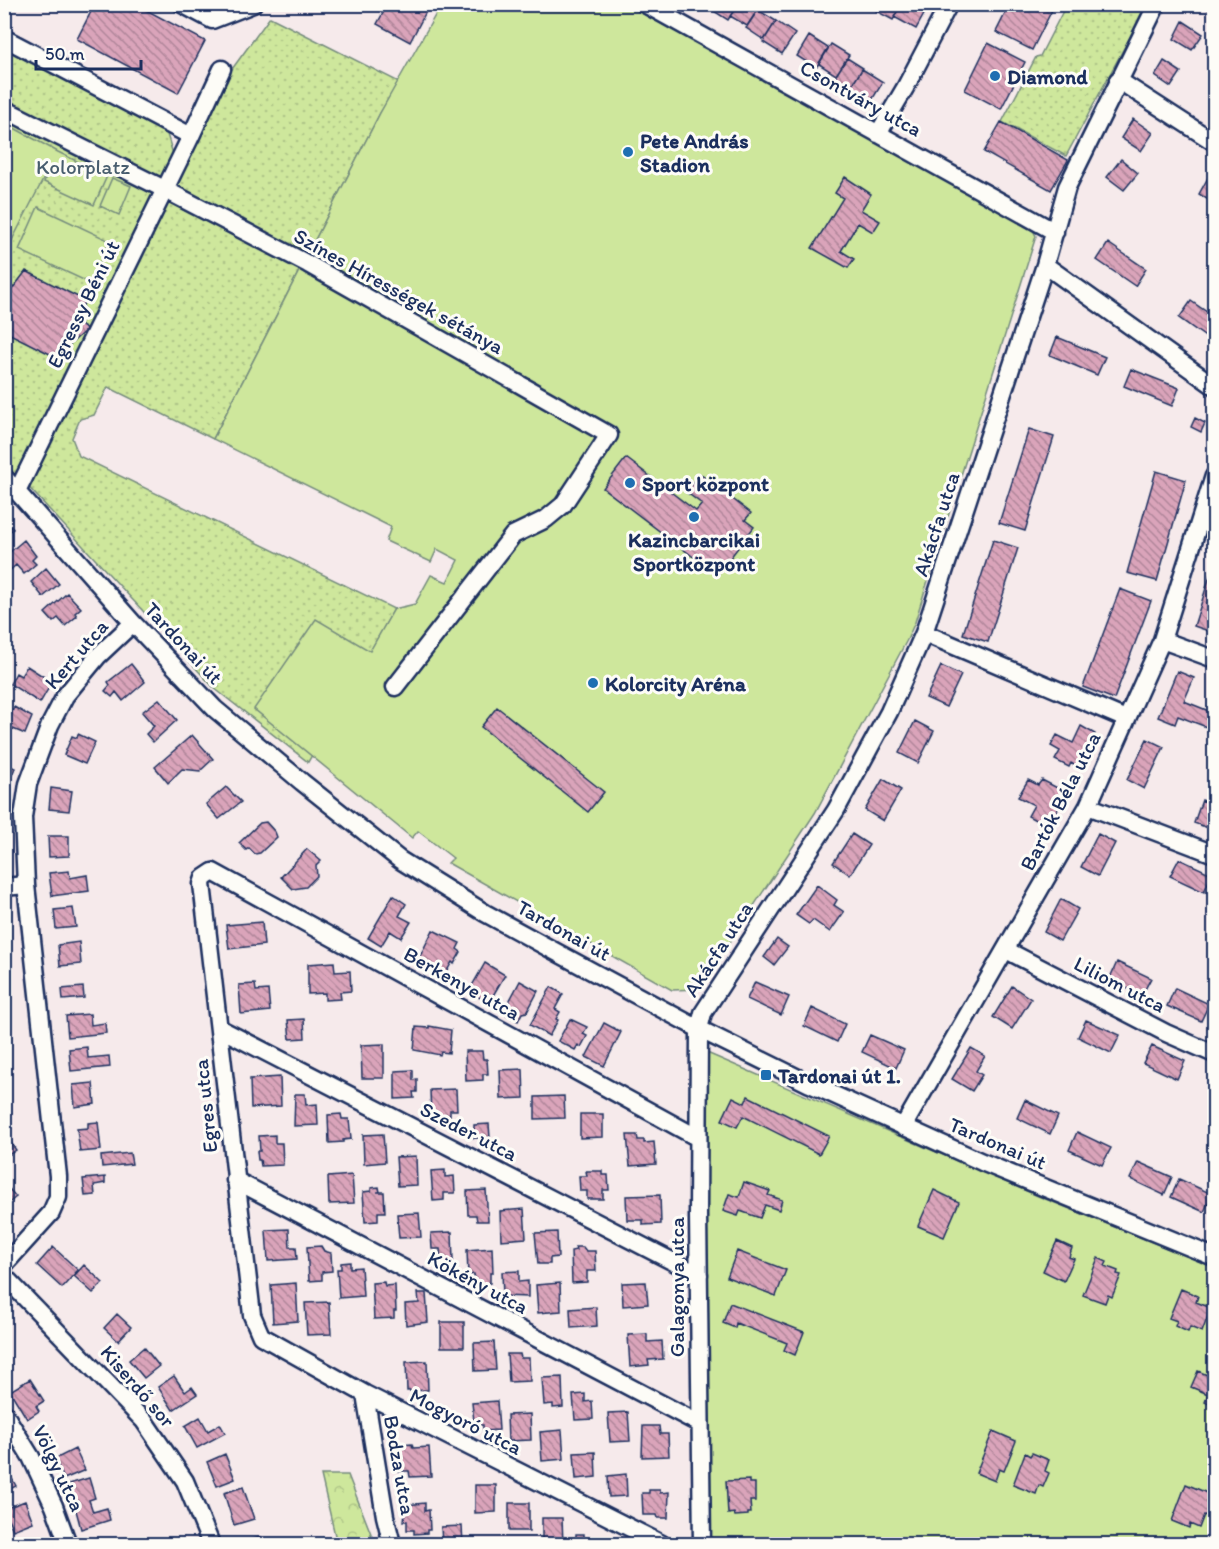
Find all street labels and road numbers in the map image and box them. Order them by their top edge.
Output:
street label: Csontváry utca [796,54,926,142]
street label: Színes Hírességek sétánya [290,223,508,359]
street label: Egressy Béni út [41,236,125,372]
street label: Akácfa utca [907,469,965,579]
street label: Tardonai út [140,597,228,689]
street label: Kert utca [39,614,113,694]
street label: Bartók Béla utca [1014,727,1106,875]
street label: Tardonai út [513,894,615,966]
street label: Akácfa utca [678,897,758,1001]
street label: Berkenye utca [400,941,524,1025]
street label: Liliom utca [1070,950,1170,1018]
street label: Egres utca [188,1058,222,1154]
street label: Szeder utca [416,1096,522,1166]
street label: Tardonai út [946,1111,1051,1175]
street label: Galagonya utca [664,1217,689,1357]
street label: Kökény utca [423,1245,533,1319]
street label: Kiserdő sor [95,1340,181,1432]
street label: Mogyoró utca [406,1382,526,1460]
street label: Bodza utca [379,1413,421,1517]
street label: Völgy utca [27,1421,91,1515]

